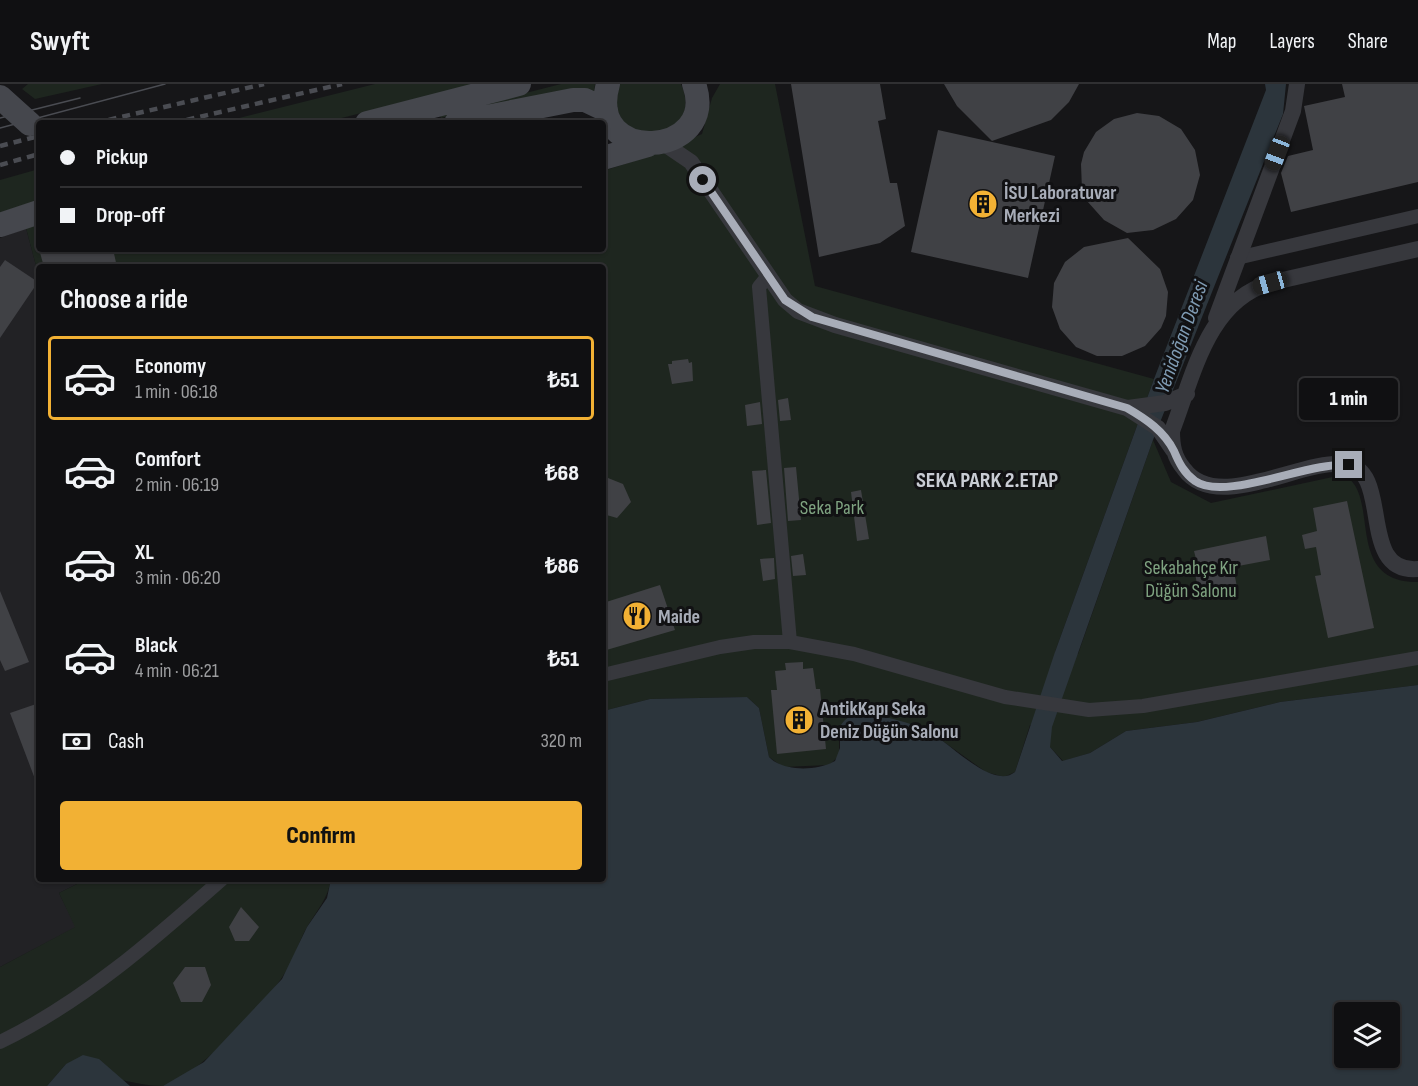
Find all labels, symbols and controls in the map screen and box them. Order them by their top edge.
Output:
text: Swyft [30,25,90,58]
text: Map [1207,29,1236,54]
text: Layers [1269,29,1315,54]
text: Share [1348,29,1388,54]
car [1262,133,1292,173]
text: Pickup [96,144,148,171]
route start [689,166,716,193]
place label: İSU Laboratuvar Merkezi [1004,181,1116,228]
building icon: İSU Laboratuvar Merkezi [967,188,999,220]
text: Drop-off [96,202,165,229]
car [1250,269,1290,297]
water label: Yenidoğan Deresi [1150,276,1214,397]
text: Choose a ride [60,284,188,316]
icon: car [63,351,117,405]
text: Economy [135,353,206,380]
text: ₺51 [547,367,579,394]
callout: 1 min [1300,378,1398,420]
text: 1 min · 06:18 [135,380,218,404]
text: 1 min [1329,387,1368,411]
icon: car [63,444,117,498]
text: Comfort [135,446,201,473]
route end [1335,451,1362,478]
text: ₺68 [545,460,579,487]
district label: SEKA PARK 2.ETAP [916,467,1058,494]
text: 2 min · 06:19 [135,473,219,497]
park label: Seka Park [800,496,865,520]
icon: car [63,537,117,591]
text: XL [135,539,154,566]
text: ₺86 [545,553,579,580]
park label: Sekabahçe Kır Düğün Salonu [1144,556,1238,603]
text: 3 min · 06:20 [135,566,221,590]
restaurant icon: Maide [621,600,653,632]
place label: Maide [658,605,700,629]
icon: car [63,630,117,684]
text: Black [135,632,177,659]
text: ₺51 [547,646,579,673]
text: 4 min · 06:21 [135,659,219,683]
place label: AntikKapı Seka Deniz Düğün Salonu [819,697,959,744]
building icon: AntikKapı Seka Deniz Düğün Salonu [783,704,815,736]
icon: cash [60,725,93,758]
text: Cash [108,728,144,755]
text: 320 m [540,729,582,753]
button: Confirm [60,801,582,870]
map controls [1334,1002,1400,1068]
button: layers [1334,1002,1400,1068]

